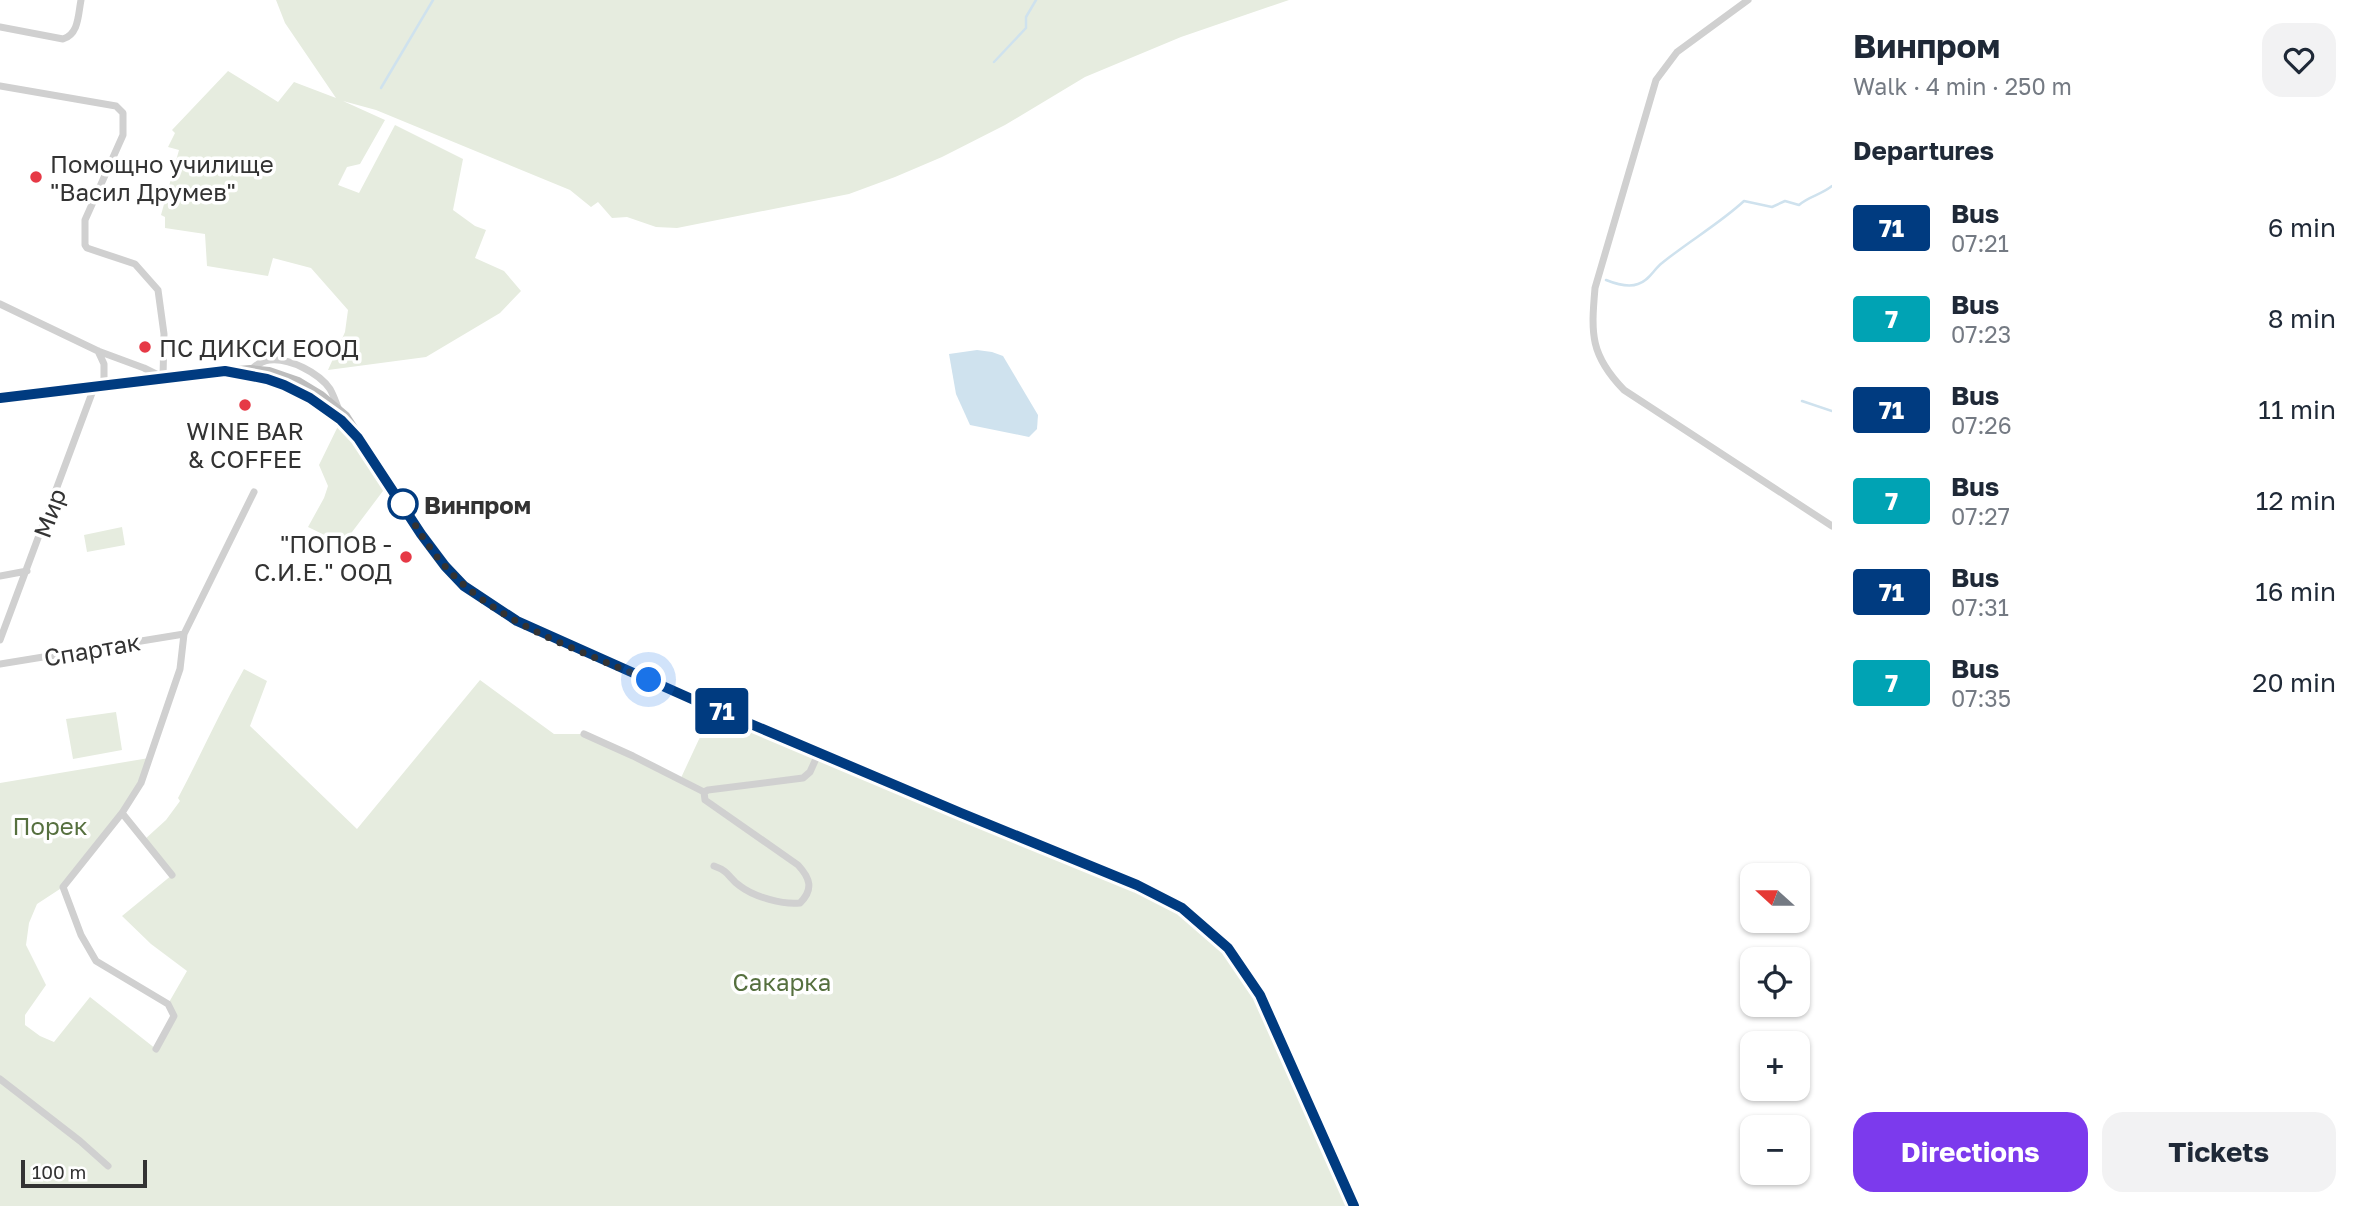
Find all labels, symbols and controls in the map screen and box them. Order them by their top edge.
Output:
button: heart [2262,23,2336,97]
text: Винпром [1853,26,2000,65]
text: Walk · 4 min · 250 m [1853,72,2072,100]
text: Departures [1853,135,1994,166]
place label: Помощно училище "Васил Друмев" [50,149,274,206]
marker: Помощно училище "Васил Друмев" [28,169,44,185]
text: Bus [1951,198,1999,229]
text: 6 min [2268,212,2336,243]
text: 71 [1879,213,1904,242]
text: 07:21 [1951,229,2009,257]
text: Bus [1951,289,1999,320]
text: 8 min [2268,303,2336,334]
text: 7 [1885,304,1898,333]
text: 07:23 [1951,320,2011,348]
place label: ПС ДИКСИ ЕООД [159,333,359,362]
marker: ПС ДИКСИ ЕООД [137,339,153,355]
text: Bus [1951,380,1999,411]
text: 11 min [2258,394,2336,425]
text: 71 [1879,395,1904,424]
marker: WINE BAR & COFFEE [237,397,253,413]
text: 07:26 [1951,411,2012,439]
place label: WINE BAR & COFFEE [186,416,304,473]
text: Bus [1951,471,1999,502]
street label: Мир [27,485,71,541]
text: 12 min [2256,485,2336,516]
text: 7 [1885,486,1898,515]
marker: Винпром [388,489,418,519]
place label: Винпром [424,490,531,519]
text: 07:27 [1951,502,2010,530]
place label: "ПОПОВ - С.И.Е." ООД [254,529,392,586]
marker: "ПОПОВ - С.И.Е." ООД [398,549,414,565]
text: Bus [1951,562,1999,593]
text: 16 min [2255,576,2336,607]
text: 71 [1879,577,1904,606]
text: 07:31 [1951,593,2009,621]
street label: Спартак [41,626,143,672]
text: Bus [1951,653,1999,684]
your location [631,662,666,697]
text: 20 min [2252,667,2336,698]
text: 7 [1885,668,1898,697]
text: 07:35 [1951,684,2011,712]
line badge: 71 [690,688,754,734]
text: 71 [709,696,735,725]
park label: Порек [13,811,88,840]
north arrow [1740,863,1810,933]
map controls [1740,863,1810,1185]
button: locate [1740,947,1810,1017]
park label: Сакарка [733,967,831,996]
button: + [1740,1031,1810,1101]
button: Directions [1853,1112,2088,1192]
button: Tickets [2102,1112,2336,1192]
button: − [1740,1115,1810,1185]
scale bar [21,1157,147,1189]
text: 100 m [32,1160,86,1183]

